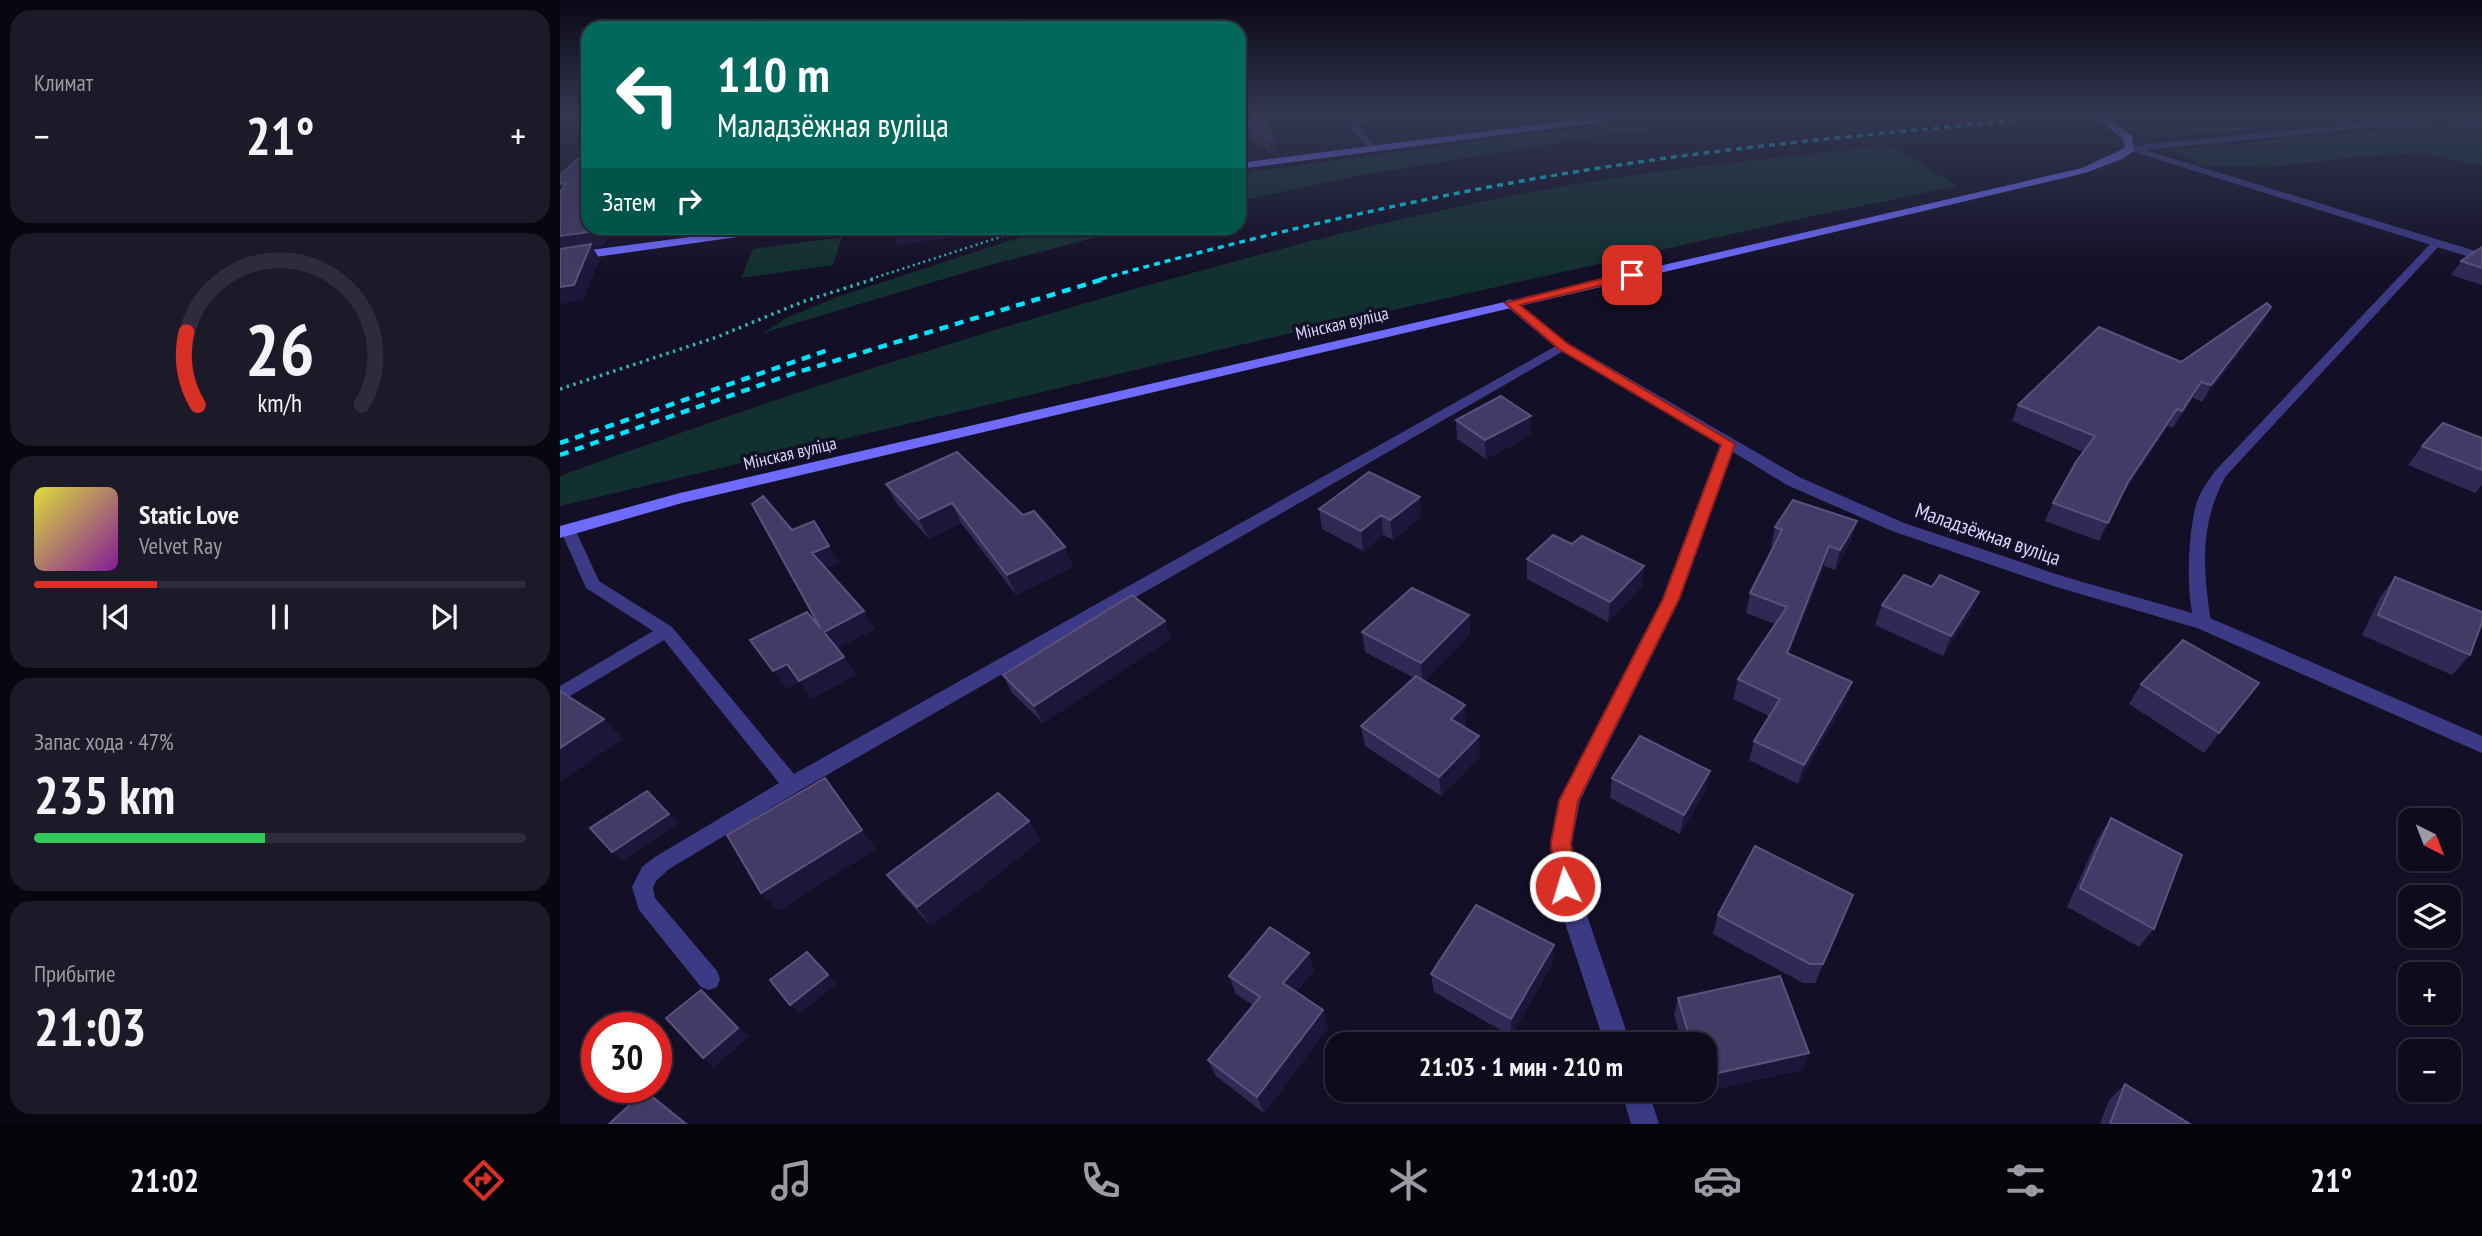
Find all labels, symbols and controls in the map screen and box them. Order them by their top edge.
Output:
text: 110 m [717,42,830,106]
icon: left [602,49,693,140]
text: Климат [34,68,93,97]
text: 21° [246,102,314,169]
text: Маладзёжная вуліца [717,104,949,146]
text: − [34,111,50,160]
text: + [510,111,526,160]
icon: right [670,182,708,220]
text: Затем [602,185,656,218]
pin [1602,245,1662,305]
icon: arrive [1613,256,1651,294]
street label: Мінская вуліца [1293,301,1391,345]
text: 26 [245,302,315,396]
text: km/h [258,387,302,419]
street label: Мінская вуліца [741,431,839,475]
street label: Маладзёжная вуліца [1912,496,2064,572]
text: Static Love [139,498,239,531]
text: Velvet Ray [139,531,222,560]
icon: previous [97,598,135,636]
icon: pause [261,598,299,636]
icon: next [425,598,463,636]
text: Запас хода · 47% [34,727,174,756]
text: 235 km [34,761,175,828]
north arrow [2398,808,2460,872]
map controls [2398,808,2461,1102]
position arrow [1528,849,1602,923]
button: layers [2398,885,2461,948]
text: Прибытие [34,959,115,988]
button: + [2398,962,2461,1025]
text: 21:03 [34,993,146,1060]
speed limit sign: 30 [581,1012,672,1103]
button: − [2398,1039,2461,1102]
text: 21:03 · 1 мин · 210 m [1419,1050,1623,1083]
icon: directions [459,1156,508,1205]
icon: music [767,1156,816,1205]
icon: phone [1076,1156,1125,1205]
icon: climate [1384,1156,1433,1205]
icon: car [1693,1156,1742,1205]
icon: filters [2001,1156,2050,1205]
text: 21:02 [130,1159,199,1201]
text: 21° [2310,1159,2352,1201]

